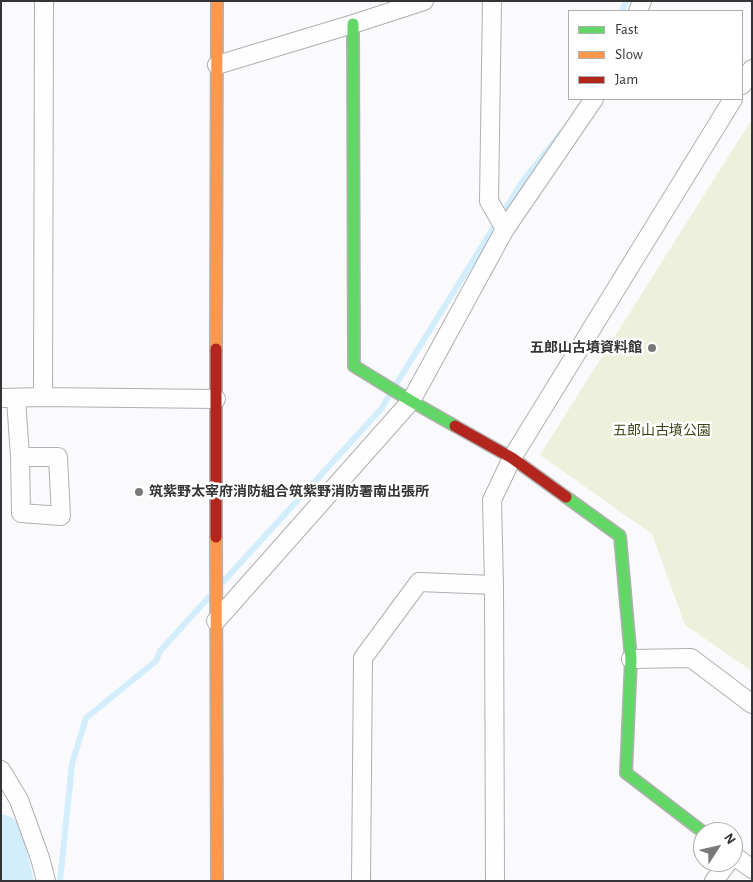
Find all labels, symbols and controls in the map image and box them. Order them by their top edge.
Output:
legend [568,10,743,100]
text: Fast [615,22,638,37]
text: Slow [615,47,643,62]
text: Jam [615,72,638,87]
place label: 五郎山古墳資料館 [530,340,642,356]
marker: 五郎山古墳資料館 [646,342,658,354]
park label: 五郎山古墳公園 [613,423,711,439]
place label: 筑紫野太宰府消防組合筑紫野消防署南出張所 [149,484,429,500]
marker: 筑紫野太宰府消防組合筑紫野消防署南出張所 [133,486,145,498]
north arrow [693,822,743,872]
text: N [721,831,738,847]

